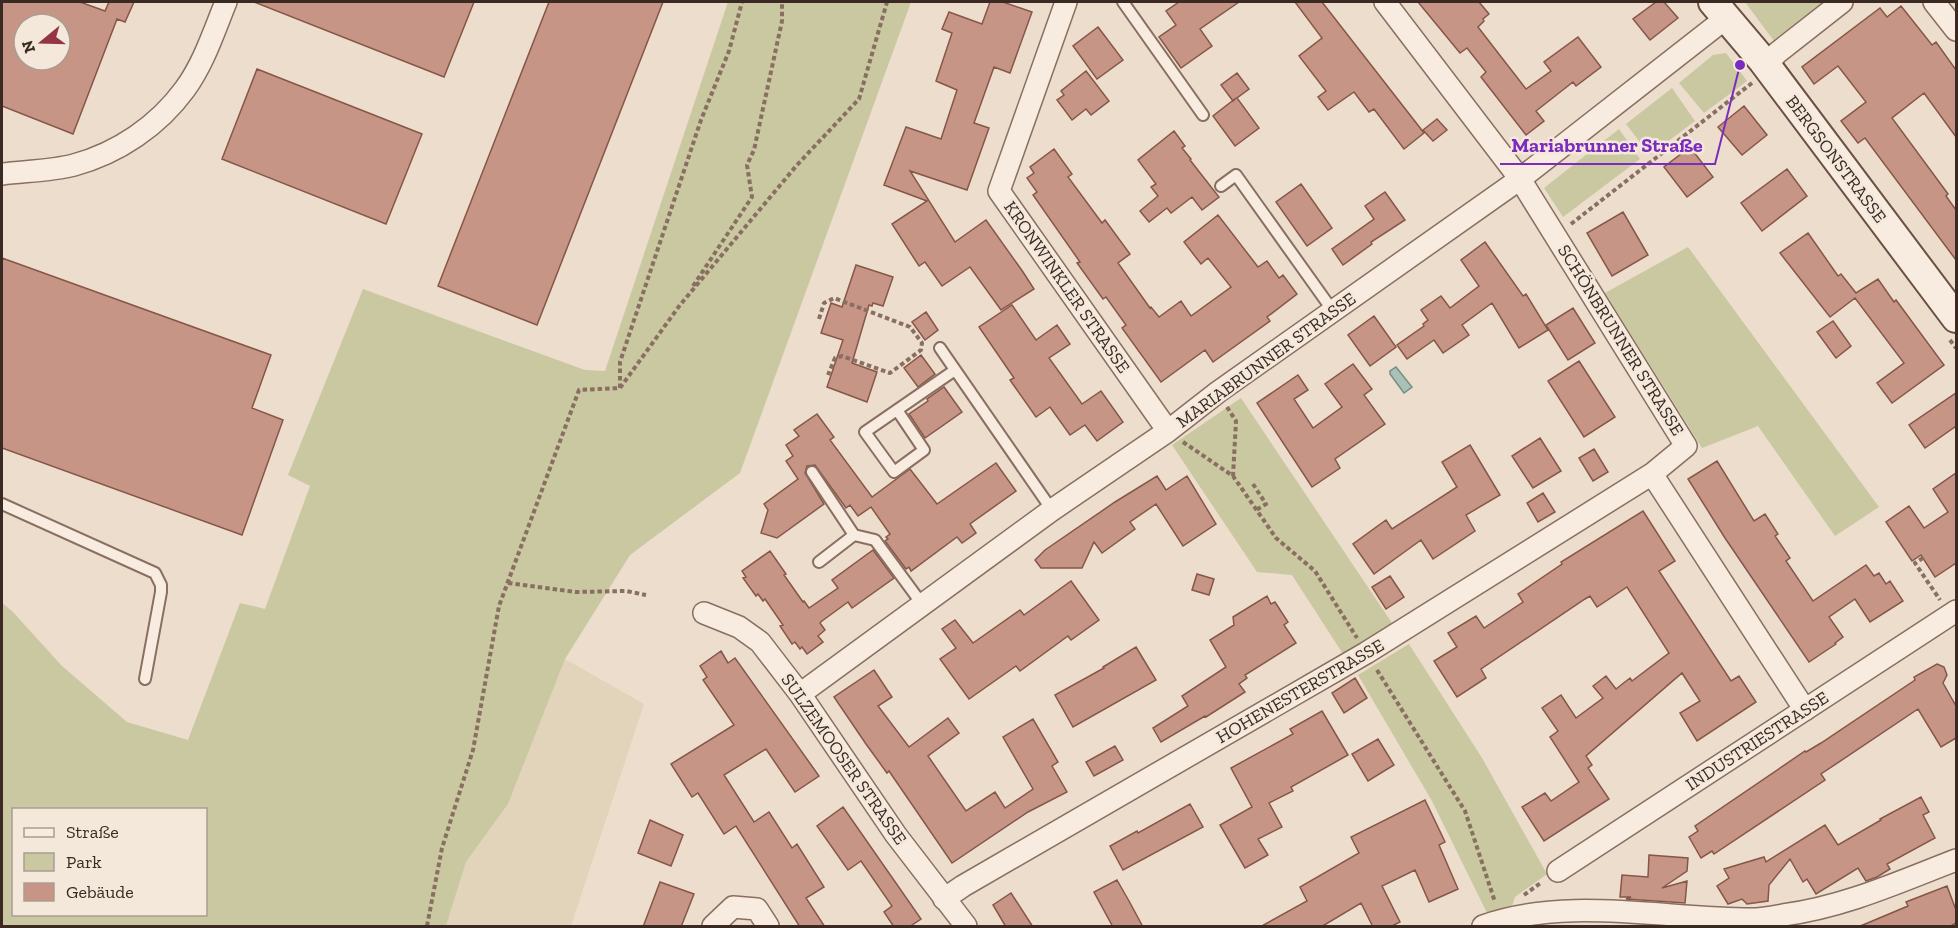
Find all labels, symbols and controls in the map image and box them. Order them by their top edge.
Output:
north arrow [12,12,72,72]
text: N [17,38,39,56]
street label: BERGSONSTRASSE [1781,91,1891,227]
callout: Mariabrunner Straße [1500,126,1715,164]
text: Mariabrunner Straße [1511,133,1703,157]
street label: KRONWINKLER STRASSE [999,197,1135,377]
street label: SCHÖNBRUNNER STRASSE [1553,240,1689,440]
street label: MARIABRUNNER STRASSE [1172,287,1360,433]
street label: HOHENESTERSTRASSE [1212,634,1388,748]
street label: SULZEMOOSER STRASSE [777,669,911,849]
street label: INDUSTRIESTRASSE [1681,687,1833,795]
legend [12,808,207,916]
text: Straße [66,821,119,843]
text: Park [66,851,102,873]
text: Gebäude [66,881,134,903]

